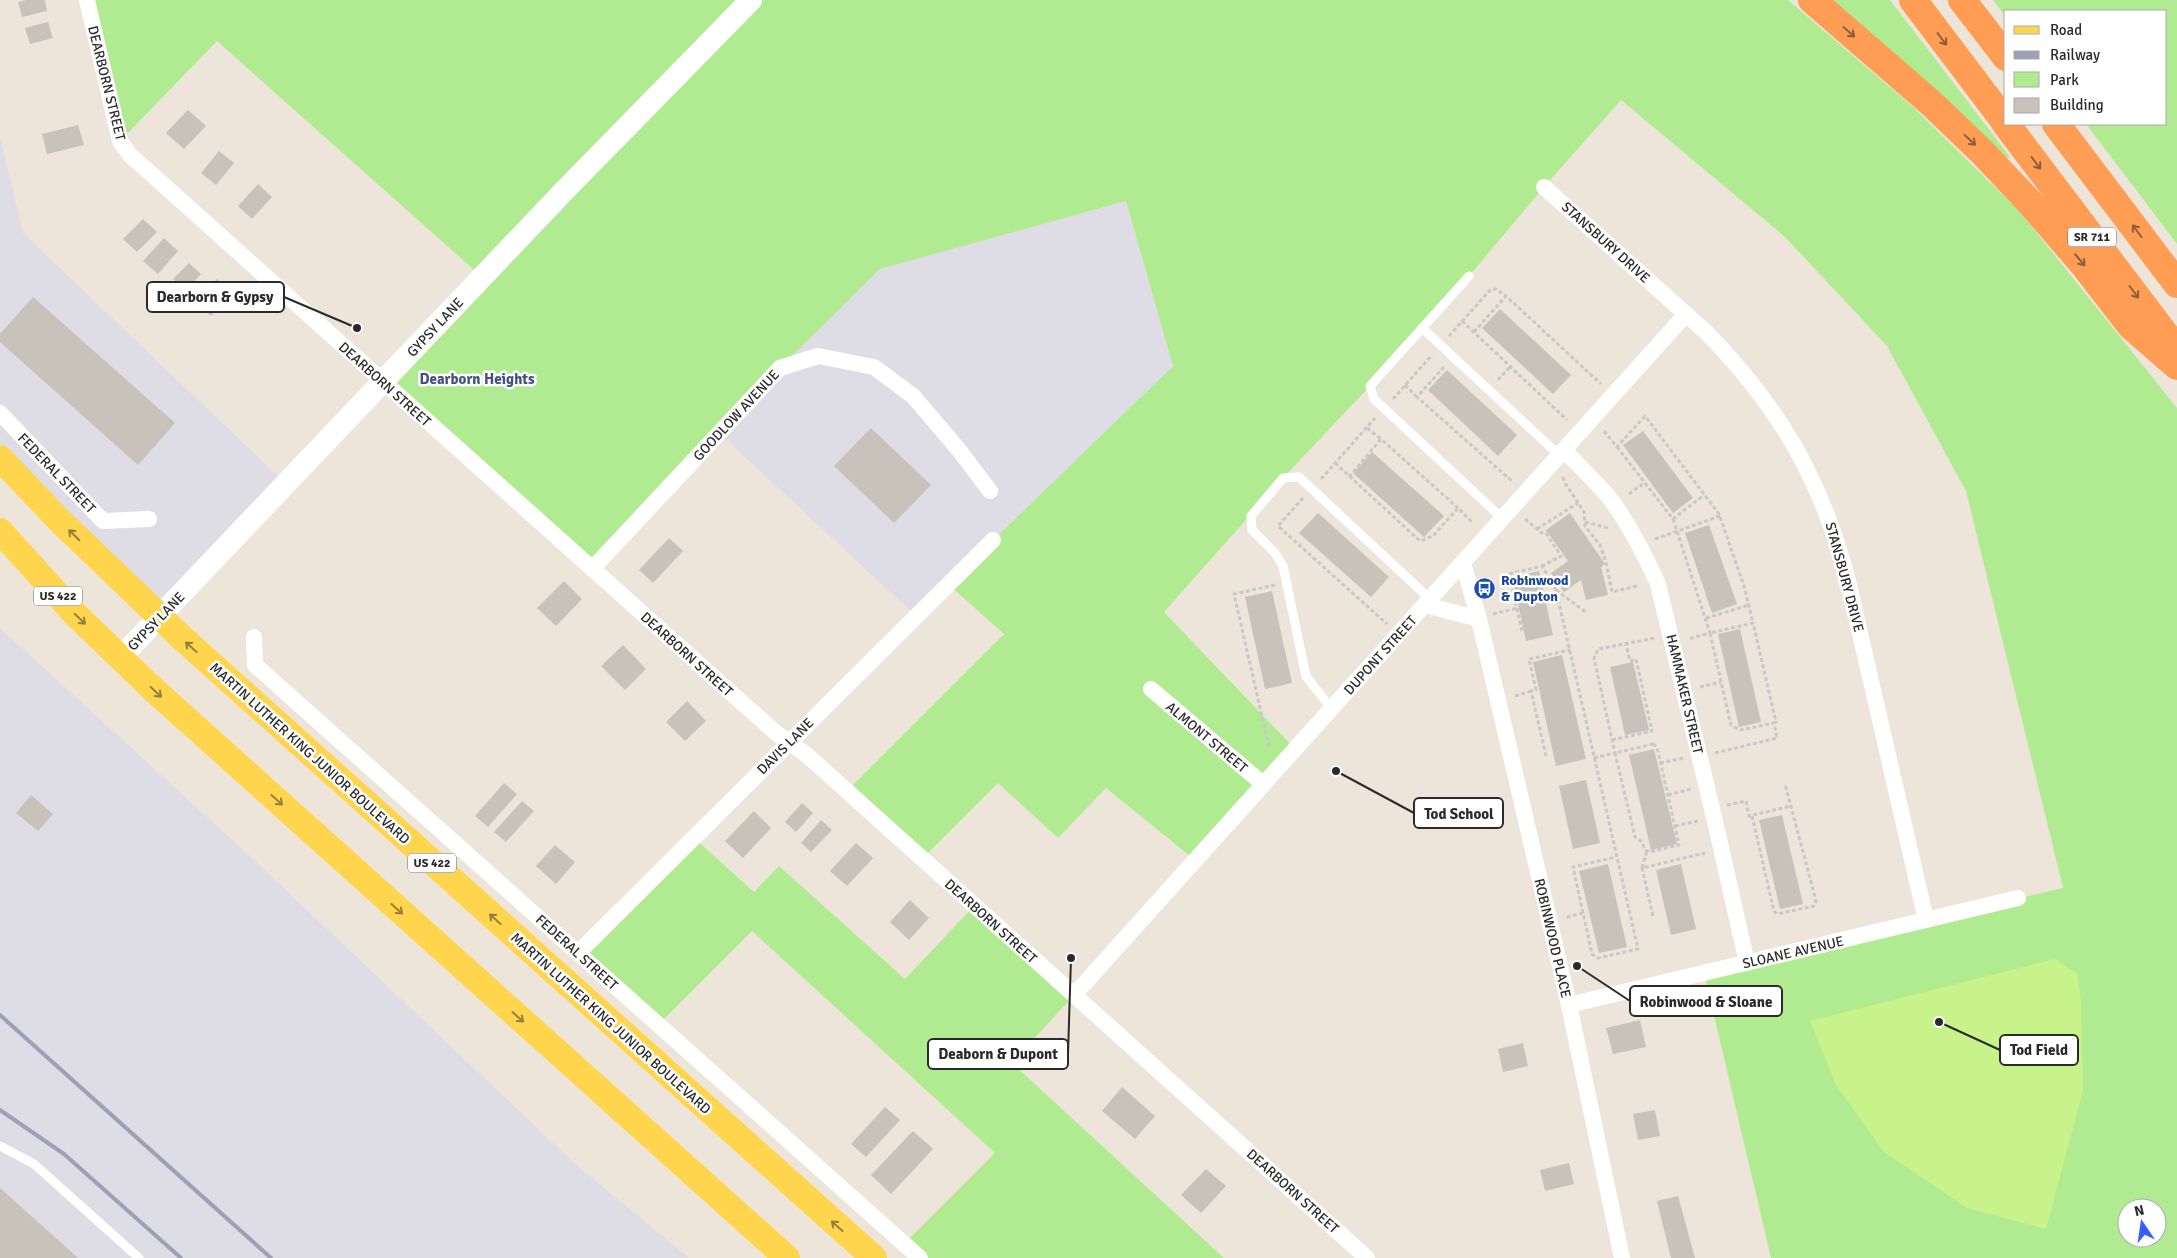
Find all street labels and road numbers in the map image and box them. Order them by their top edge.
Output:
street label: DEARBORN STREET [84,24,129,143]
street label: STANSBURY DRIVE [1558,198,1653,286]
road number: SR 711 [2068,228,2116,246]
street label: GYPSY LANE [404,294,467,361]
street label: DEARBORN STREET [335,339,434,430]
street label: GOODLOW AVENUE [690,366,783,464]
street label: FEDERAL STREET [14,430,99,517]
street label: STANSBURY DRIVE [1822,520,1867,634]
road number: US 422 [34,586,82,606]
street label: GYPSY LANE [124,588,189,654]
street label: DEARBORN STREET [637,609,736,700]
street label: DUPONT STREET [1340,612,1420,698]
street label: HAMMAKER STREET [1662,633,1707,756]
street label: MARTIN LUTHER KING JUNIOR BOULEVARD [206,659,413,848]
street label: ALMONT STREET [1162,698,1251,776]
street label: DAVIS LANE [754,715,817,778]
road number: US 422 [408,854,456,872]
street label: DEARBORN STREET [941,876,1040,967]
street label: ROBINWOOD PLACE [1531,877,1575,999]
street label: FEDERAL STREET [532,911,621,994]
street label: MARTIN LUTHER KING JUNIOR BOULEVARD [507,929,714,1118]
street label: SLOANE AVENUE [1741,933,1845,972]
street label: DEARBORN STREET [1243,1146,1342,1237]

